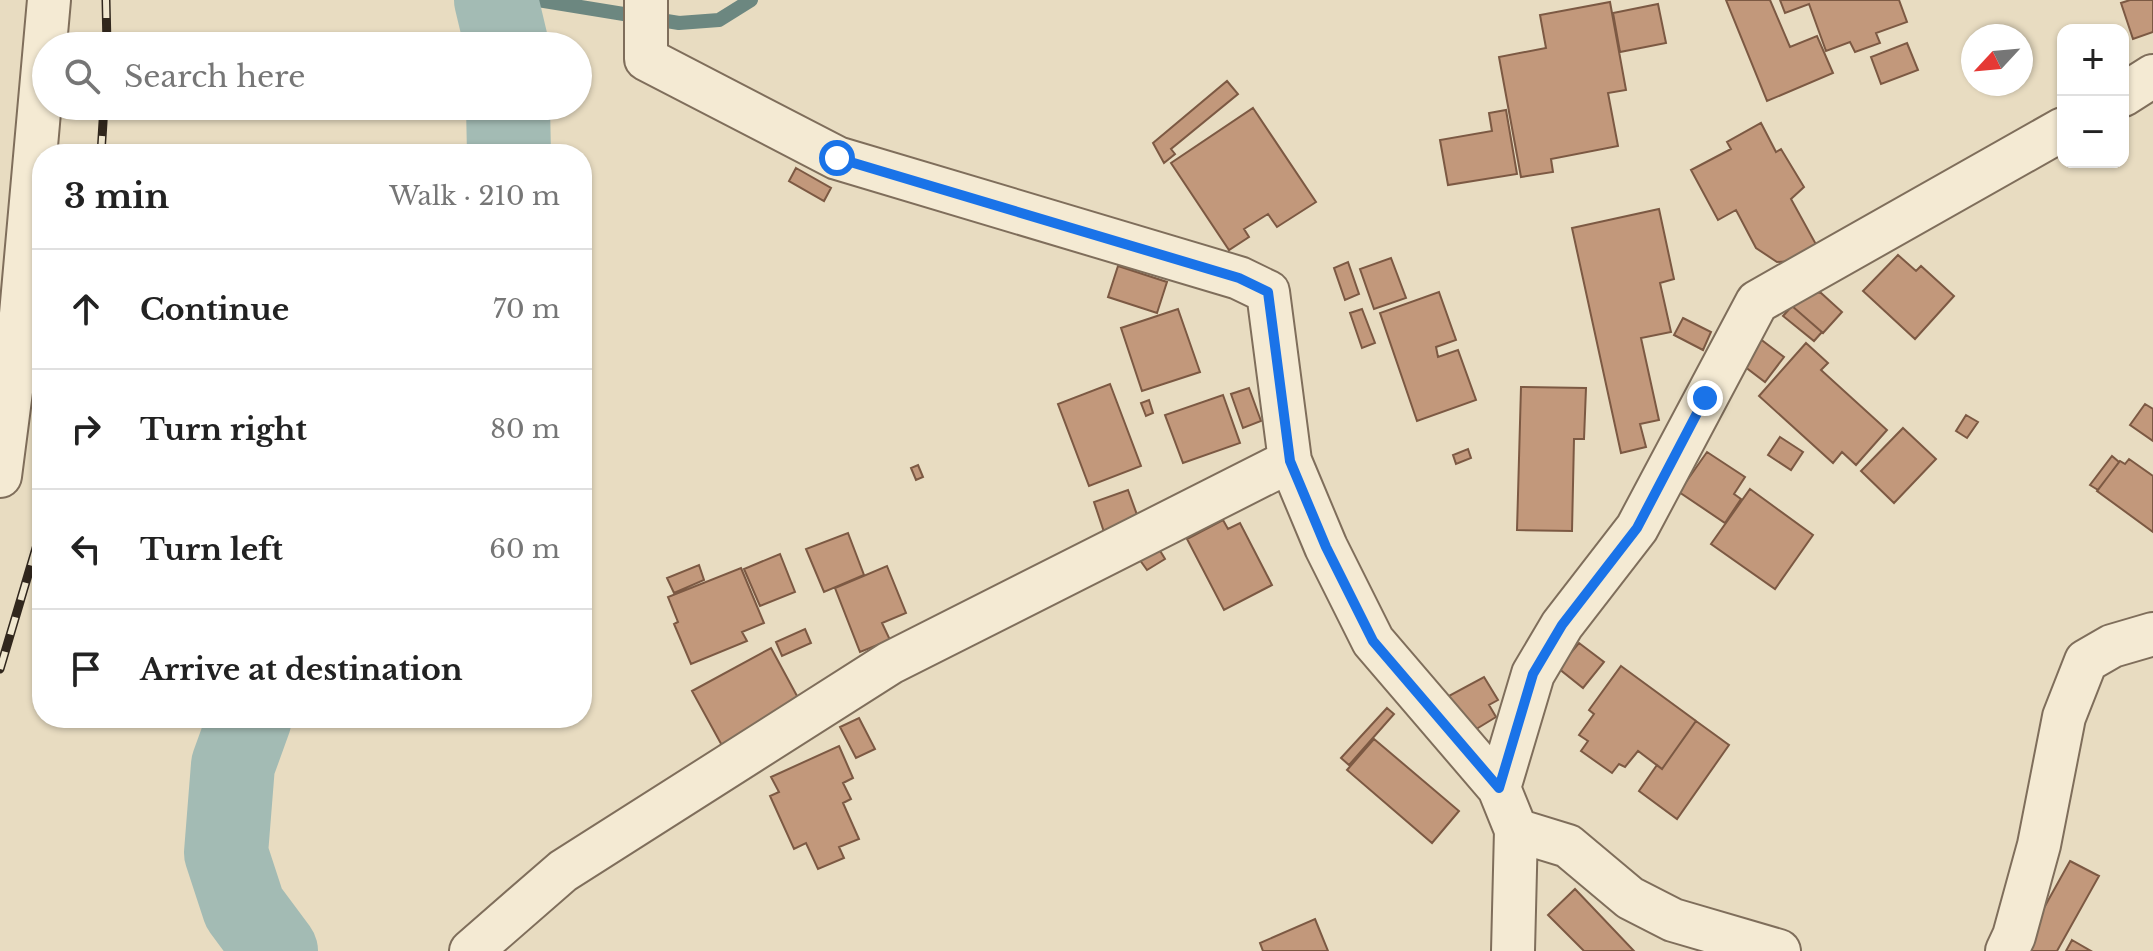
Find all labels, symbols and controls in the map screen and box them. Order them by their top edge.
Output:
north arrow [1961,24,2033,96]
map controls [2057,24,2129,168]
button: + [2057,24,2129,96]
search box [32,32,592,120]
icon: search [60,54,104,98]
text: Search here [124,58,305,95]
button: − [2057,96,2129,168]
route start [819,140,855,176]
text: 3 min [64,175,169,217]
text: Walk · 210 m [389,180,560,212]
icon: ahead [64,287,108,331]
text: Continue [140,291,289,328]
text: 70 m [493,293,560,325]
route end [1687,380,1723,416]
icon: right [64,407,108,451]
text: Turn right [140,411,307,448]
text: 80 m [490,413,560,445]
icon: left [64,527,108,571]
text: Turn left [140,531,283,568]
text: 60 m [489,533,560,565]
icon: arrive [64,647,108,691]
text: Arrive at destination [140,651,463,688]

